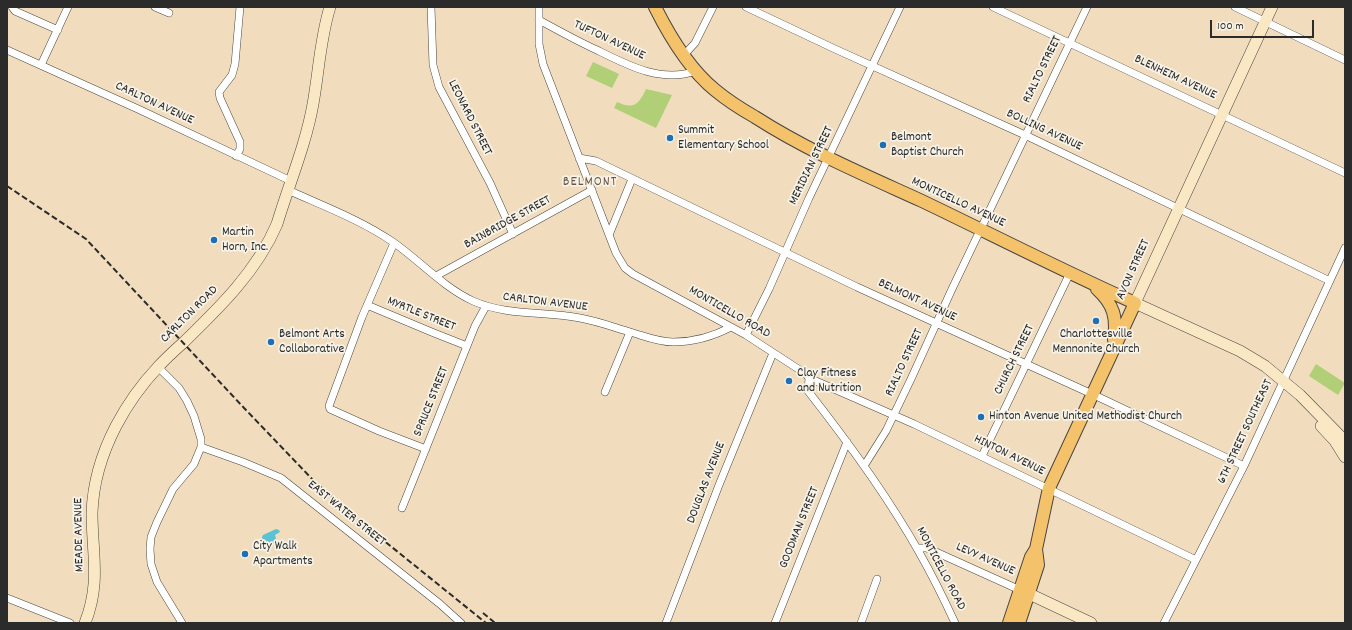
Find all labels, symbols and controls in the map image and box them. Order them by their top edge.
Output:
scale bar [1212,12,1316,38]
street label: TUFTON AVENUE [571,18,647,64]
text: 100 m [1217,18,1244,35]
street label: RIALTO STREET [1020,34,1066,106]
street label: BLENHEIM AVENUE [1131,52,1219,104]
street label: LEONARD STREET [443,78,495,158]
street label: CARLTON AVENUE [112,79,196,129]
street label: BOLLING AVENUE [1004,107,1084,155]
place label: Summit Elementary School [678,123,769,154]
street label: MERIDIAN STREET [786,124,838,208]
place label: Belmont Baptist Church [891,130,964,161]
marker: Summit Elementary School [665,133,675,143]
marker: Belmont Baptist Church [878,140,888,150]
street label: MONTICELLO AVENUE [908,174,1008,232]
district label: BELMONT [563,175,617,191]
street label: BAINBRIDGE STREET [462,193,554,253]
place label: Martin Horn, Inc. [222,225,268,256]
marker: Martin Horn, Inc. [209,235,219,245]
street label: AVON STREET [1114,237,1154,303]
street label: BELMONT AVENUE [875,276,959,326]
street label: CARLTON ROAD [158,283,222,347]
street label: MONTICELLO ROAD [685,283,773,343]
street label: CARLTON AVENUE [502,290,588,316]
street label: MYRTLE STREET [385,294,457,336]
marker: Charlottesville Mennonite Church [1091,316,1101,326]
street label: CHURCH STREET [991,322,1039,398]
place label: Belmont Arts Collaborative [279,327,345,358]
street label: RIALTO STREET [883,327,927,399]
place label: Charlottesville Mennonite Church [1053,327,1139,358]
marker: Belmont Arts Collaborative [266,337,276,347]
street label: SPRUCE STREET [411,365,453,439]
place label: Clay Fitness and Nutrition [797,366,861,397]
marker: Clay Fitness and Nutrition [784,376,794,386]
street label: 6TH STREET SOUTHEAST [1215,377,1277,487]
place label: Hinton Avenue United Methodist Church [989,409,1182,425]
marker: Hinton Avenue United Methodist Church [976,412,986,422]
street label: HINTON AVENUE [971,432,1047,480]
street label: DOUGLAS AVENUE [684,440,730,526]
street label: EAST WATER STREET [304,478,388,550]
street label: GOODMAN STREET [777,485,823,571]
street label: MEADE AVENUE [72,498,88,572]
street label: MONTICELLO ROAD [912,525,968,613]
place label: City Walk Apartments [253,539,313,570]
street label: LEVY AVENUE [953,540,1017,580]
marker: City Walk Apartments [240,549,250,559]

